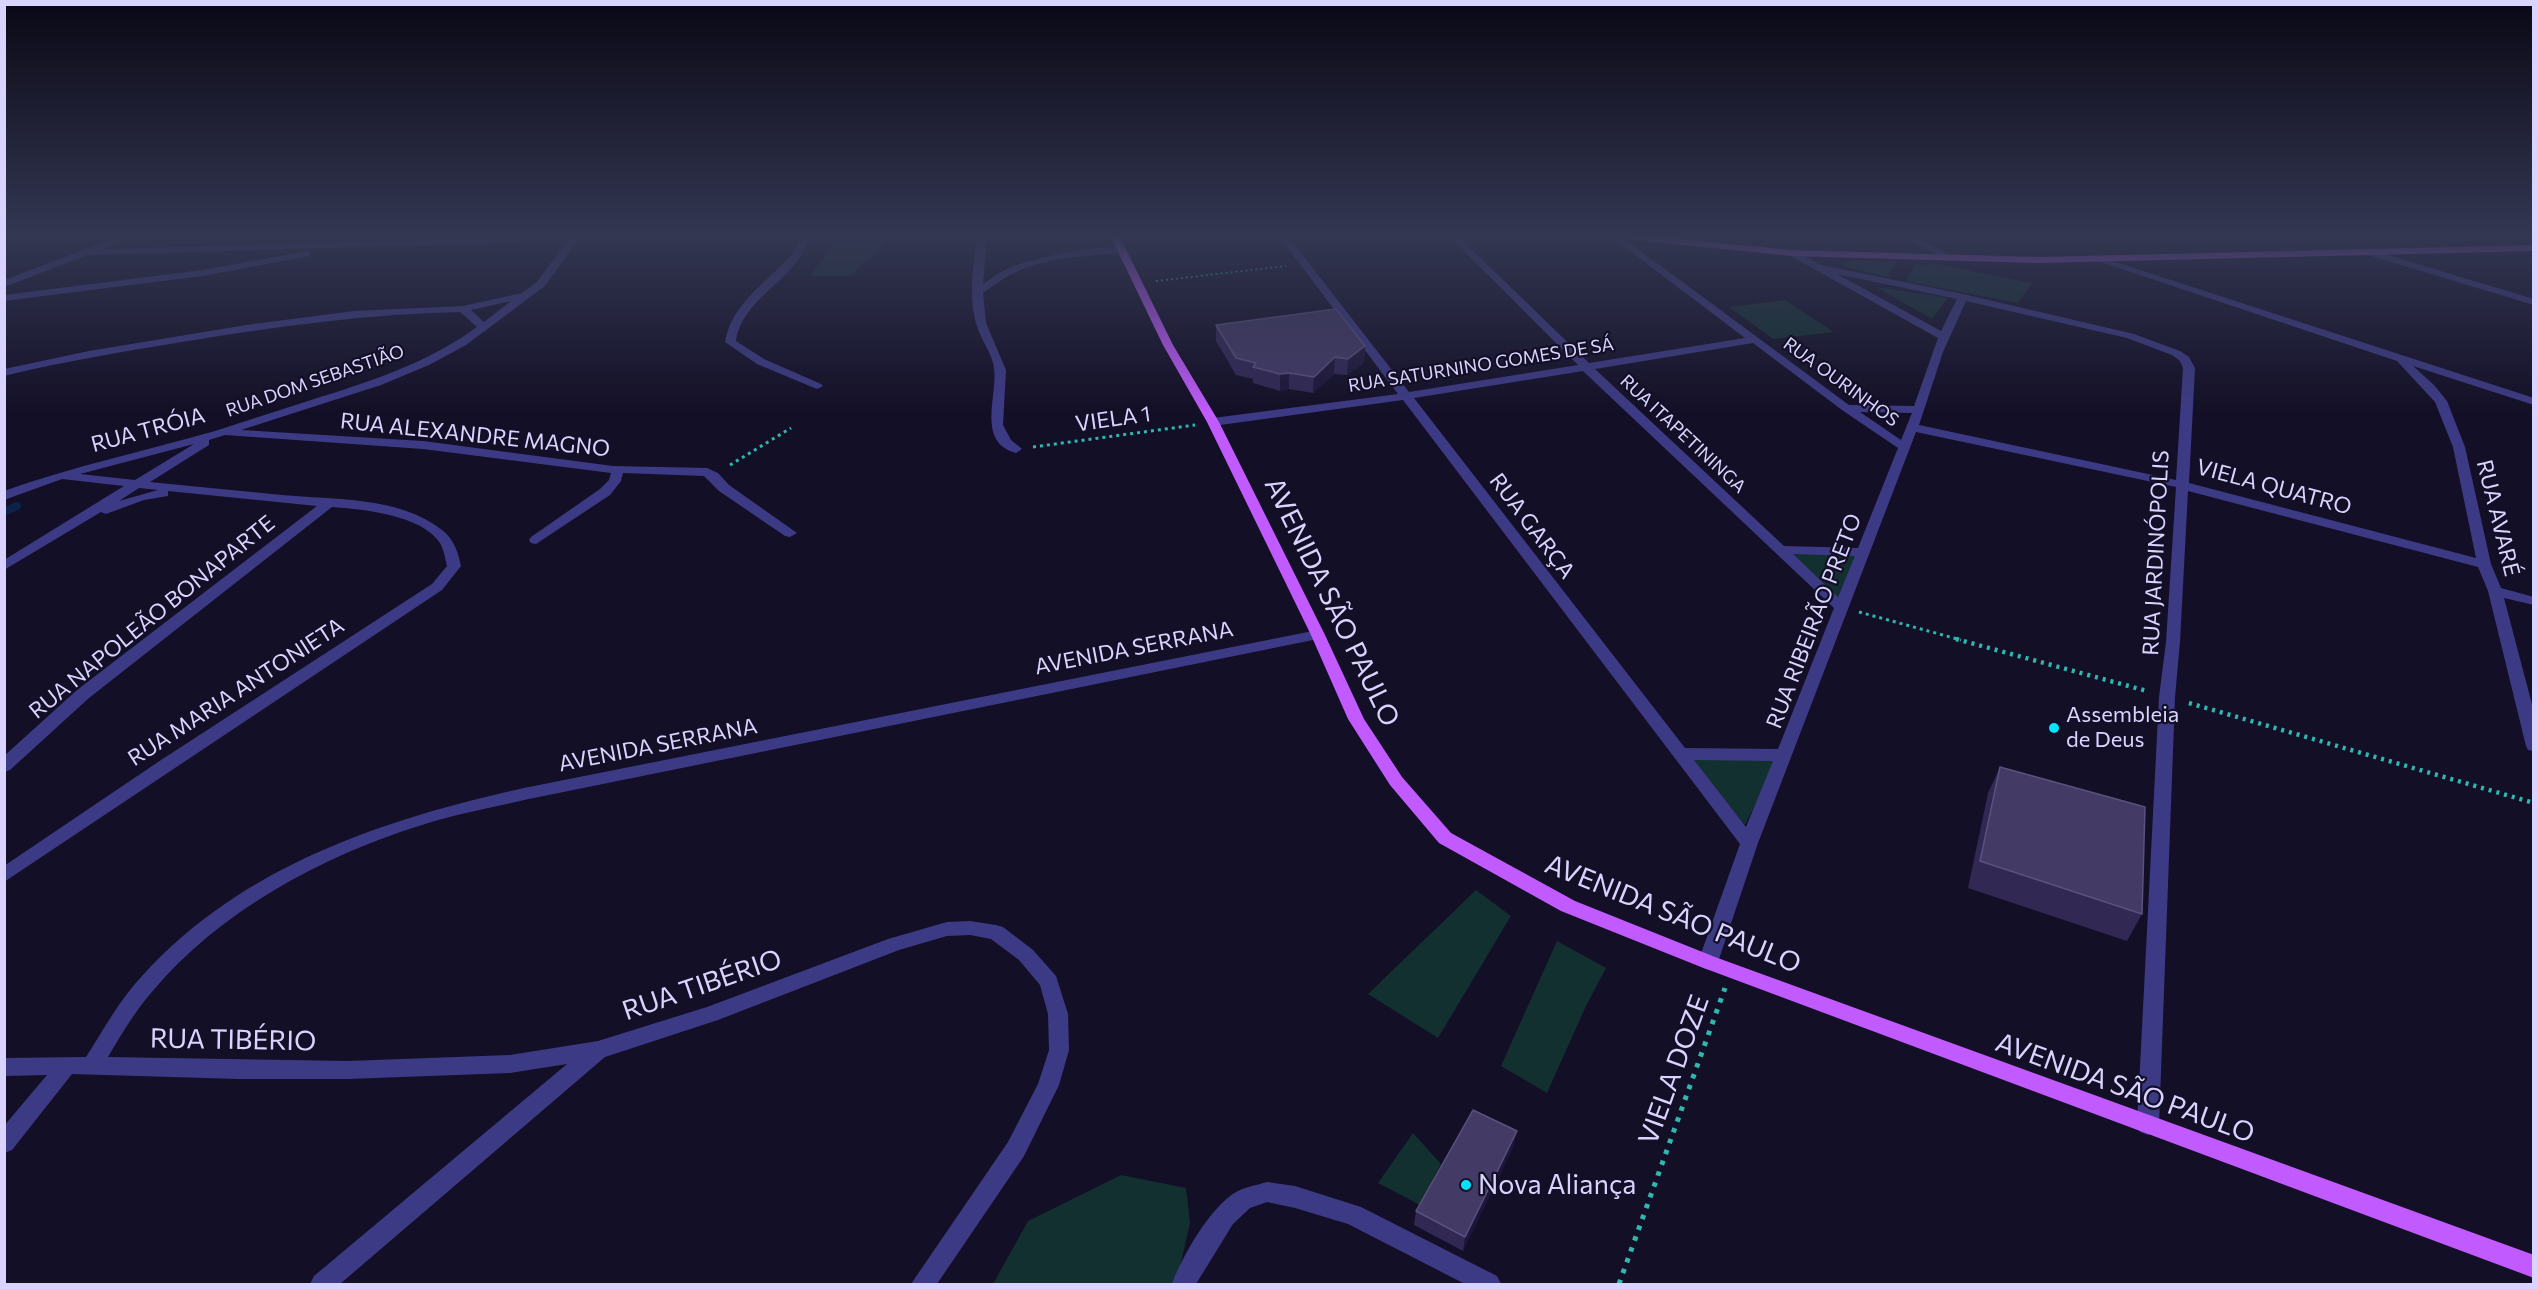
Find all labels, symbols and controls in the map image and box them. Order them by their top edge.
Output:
street label: RUA SATURNINO GOMES DE SÁ [1347,333,1615,397]
street label: RUA OURINHOS [1779,333,1903,431]
street label: RUA DOM SEBASTIÃO [223,340,407,422]
street label: RUA ITAPETININGA [1616,370,1750,498]
street label: VIELA 1 [1074,401,1152,437]
street label: RUA TRÓIA [88,402,208,458]
street label: RUA ALEXANDRE MAGNO [339,408,611,462]
street label: RUA JARDINÓPOLIS [2137,450,2175,656]
street label: VIELA QUATRO [2194,454,2354,520]
street label: RUA AVARÉ [2471,457,2525,579]
street label: RUA GARÇA [1484,468,1580,584]
street label: AVENIDA SÃO PAULO [1258,472,1406,732]
street label: RUA NAPOLEÃO BONAPARTE [24,510,280,724]
street label: RUA RIBEIRÃO PRETO [1761,510,1867,732]
street label: RUA MARIA ANTONIETA [123,612,349,772]
street label: AVENIDA SERRANA [1032,616,1236,680]
place label: Assembleia de Deus [2066,702,2179,754]
street label: AVENIDA SERRANA [556,713,760,777]
marker: Assembleia de Deus [2047,721,2061,735]
street label: AVENIDA SÃO PAULO [1540,848,1806,980]
street label: RUA TIBÉRIO [618,943,786,1027]
street label: VIELA DOZE [1632,991,1716,1149]
street label: RUA TIBÉRIO [150,1022,316,1058]
street label: AVENIDA SÃO PAULO [1991,1026,2259,1150]
place label: Nova Aliança [1478,1169,1636,1201]
marker: Nova Aliança [1459,1178,1473,1192]

